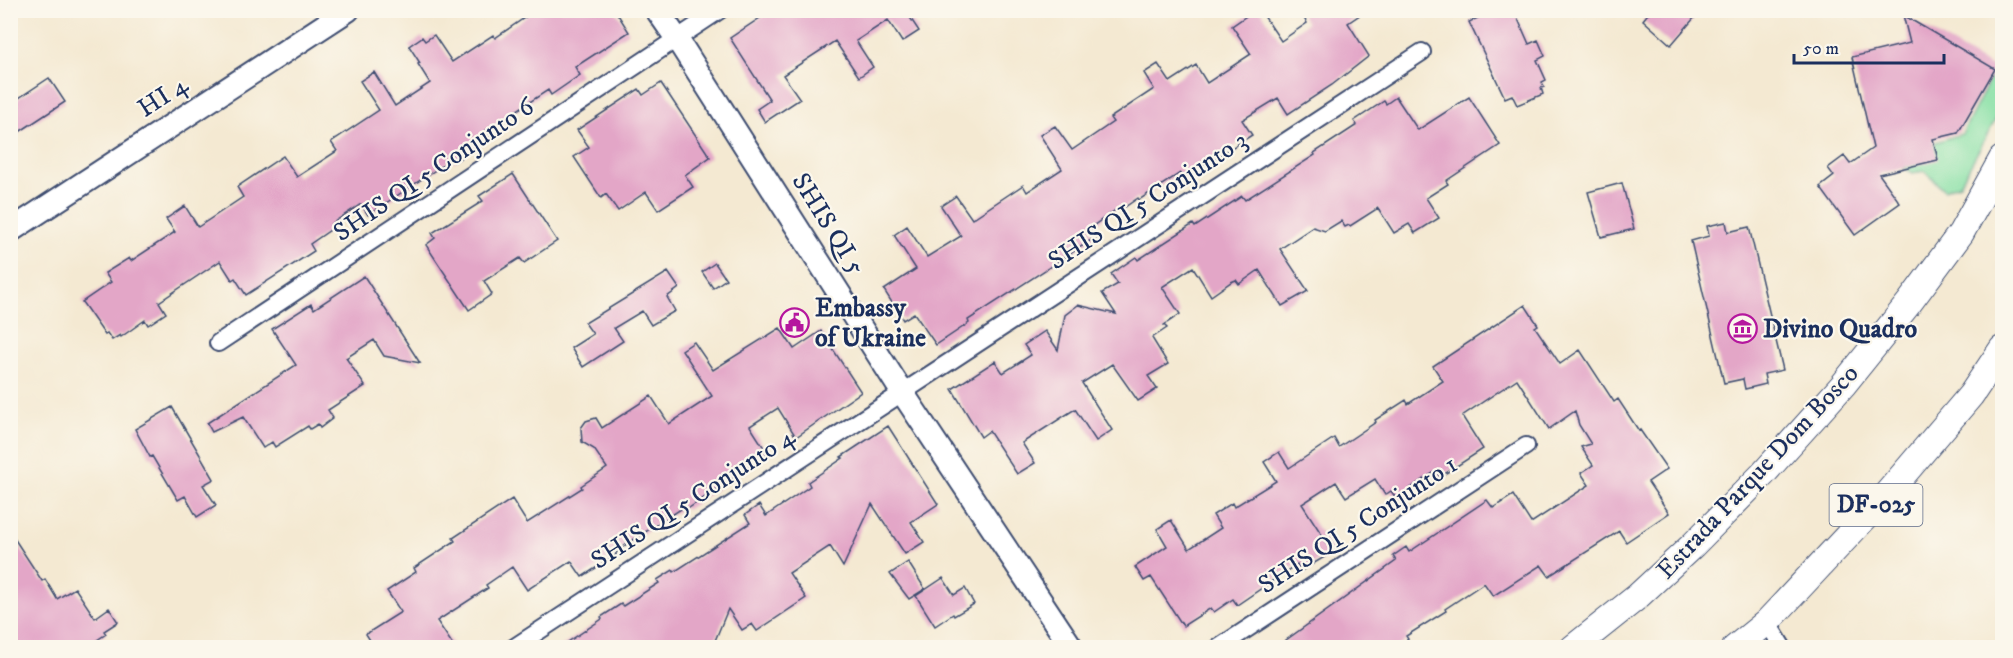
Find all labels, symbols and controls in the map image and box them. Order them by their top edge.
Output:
scale bar [1794,27,1944,65]
text: 50 m [1803,38,1839,60]
street label: HI 4 [132,68,195,125]
street label: SHIS QI 5 Conjunto 6 [327,90,542,249]
street label: SHIS QI 5 Conjunto 3 [1042,124,1254,278]
street label: SHIS QI 5 [784,167,872,281]
place label: Embassy of Ukraine [815,292,926,355]
public building icon: Embassy of Ukraine [778,307,810,339]
museum icon: Divino Quadro [1726,313,1758,345]
place label: Divino Quadro [1763,313,1917,346]
street label: Estrada Parque Dom Bosco [1650,358,1866,586]
street label: SHIS QI 5 Conjunto 4 [585,420,802,577]
street label: SHIS QI 5 Conjunto 1 [1252,448,1464,602]
road number: DF-025 [1830,484,1922,526]

